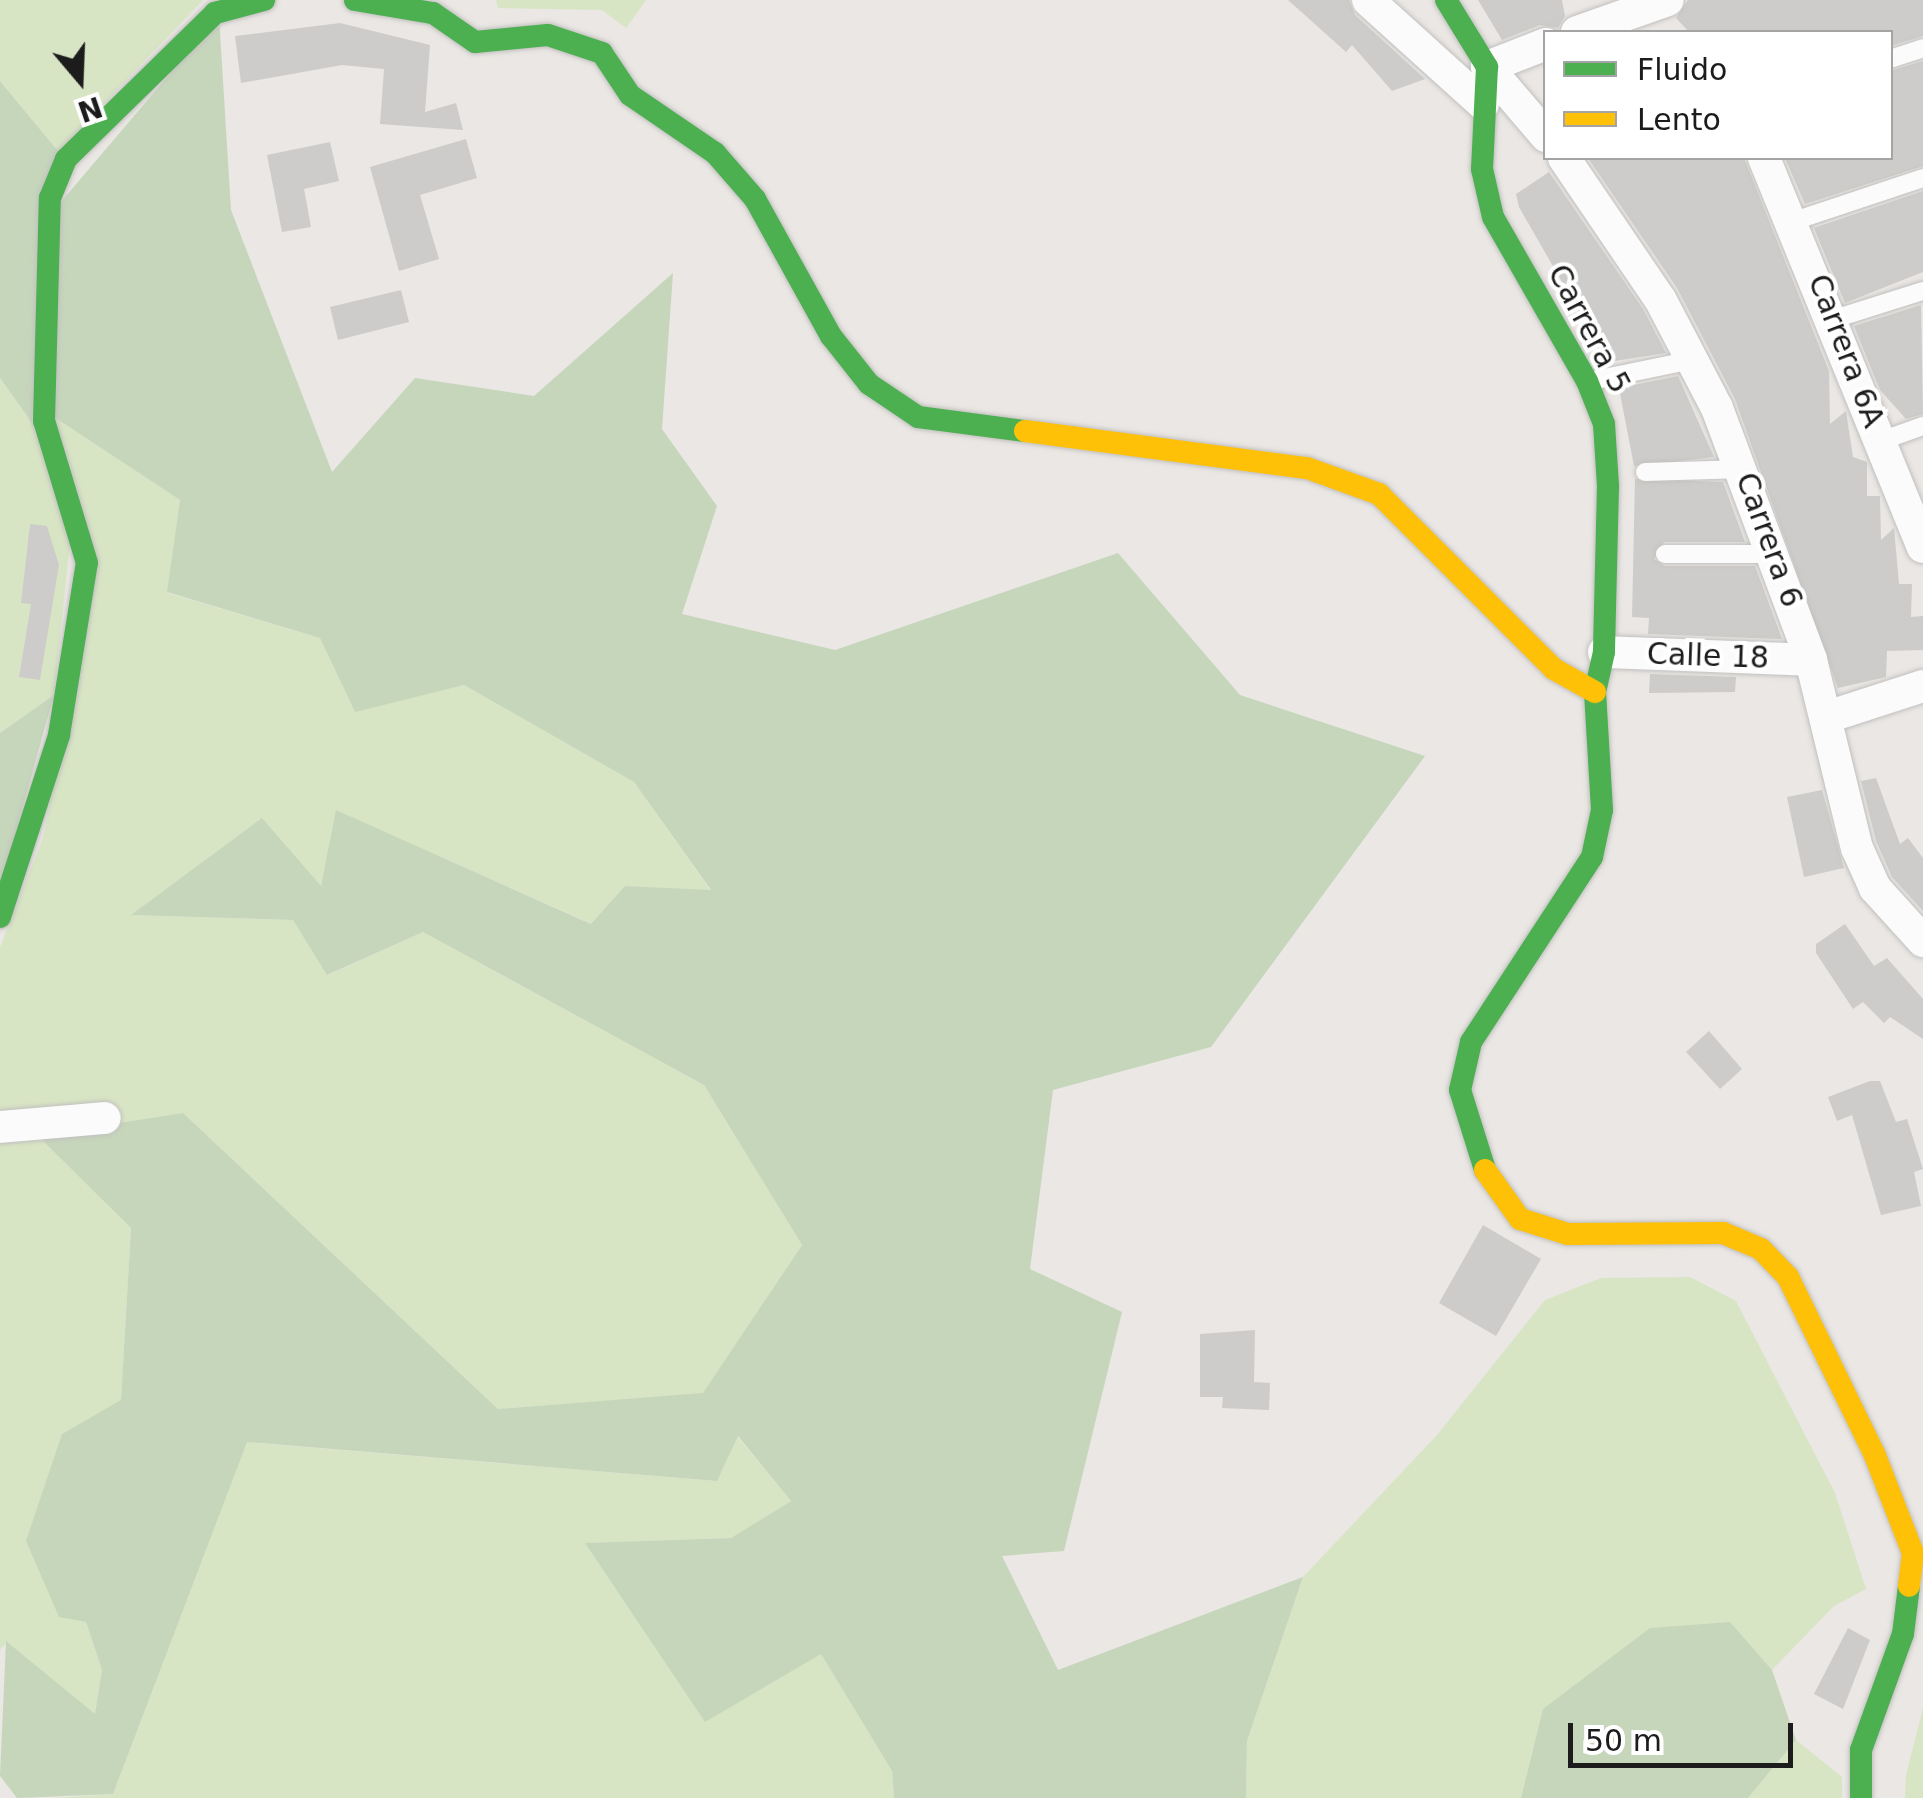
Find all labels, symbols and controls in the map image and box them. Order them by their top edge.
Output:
north arrow [30,30,130,130]
legend [1543,30,1893,160]
text: Fluido [1637,52,1727,87]
text: N [73,89,106,128]
text: Lento [1637,102,1721,137]
street label: Carrera 5 [1540,258,1638,400]
street label: Carrera 6A [1800,269,1892,433]
street label: Carrera 6 [1728,468,1810,612]
street label: Calle 18 [1646,636,1770,676]
scale bar [1573,1703,1798,1765]
text: 50 m [1585,1723,1662,1758]

